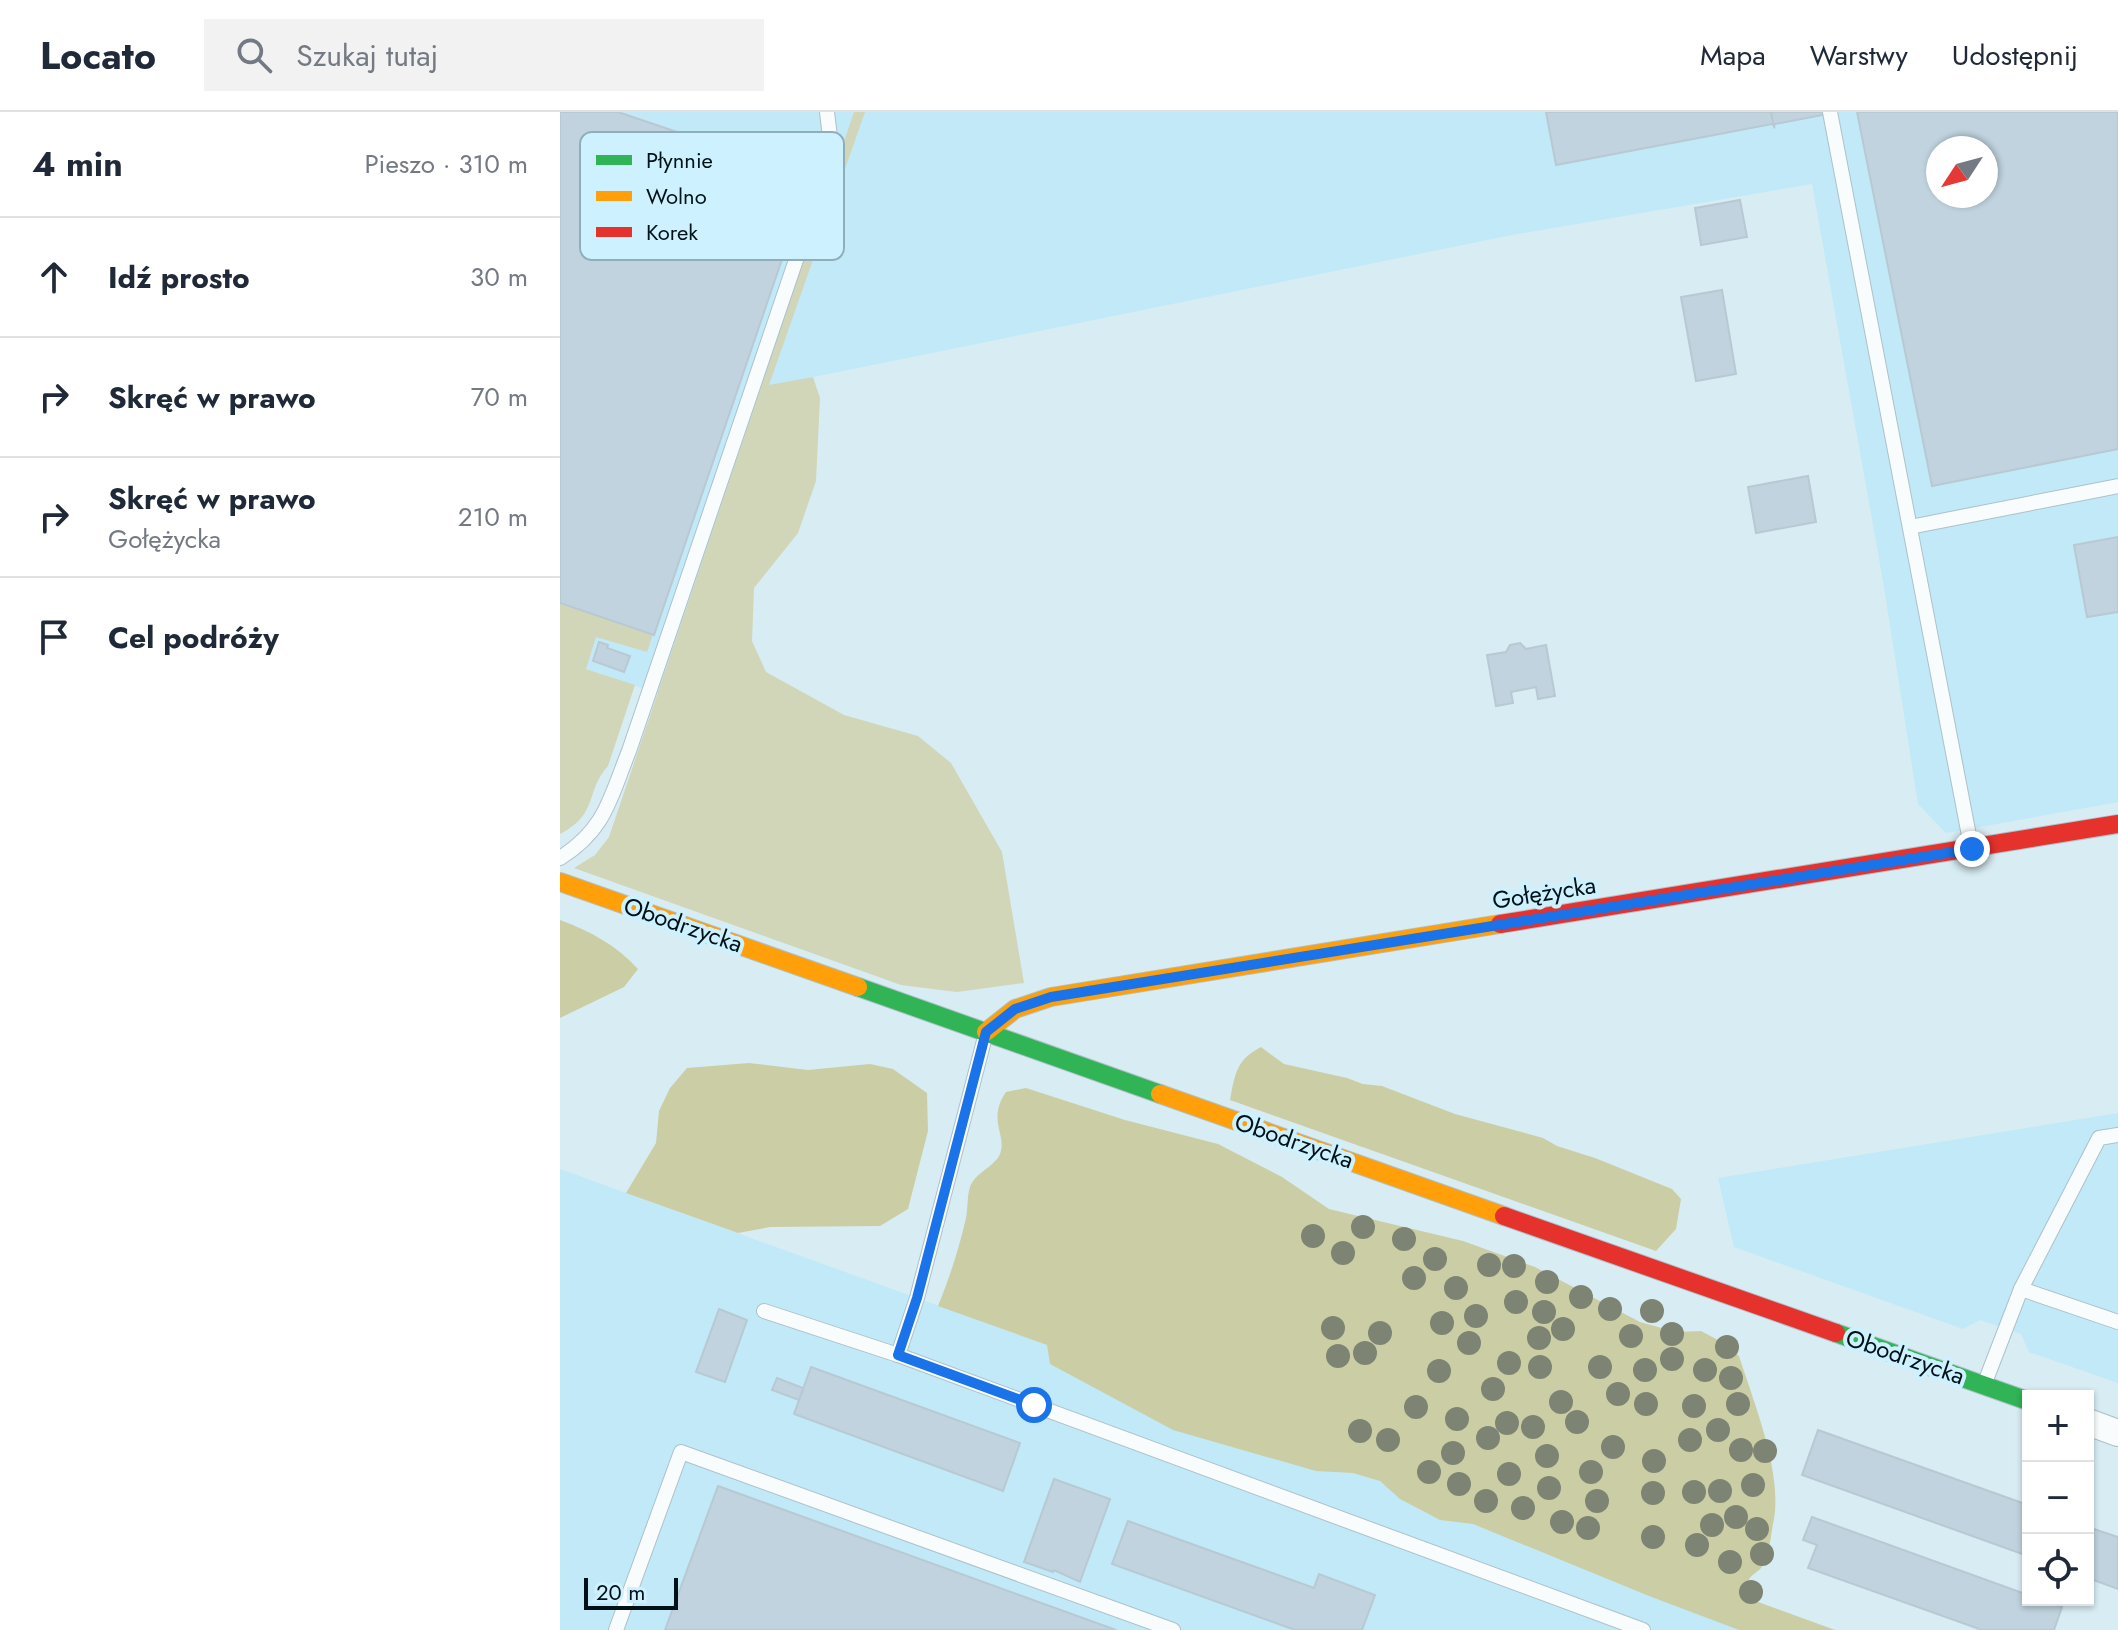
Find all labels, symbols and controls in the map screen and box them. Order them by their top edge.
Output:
search box [204,19,764,91]
text: Locato [40,28,156,83]
icon: search [232,33,276,77]
text: Szukaj tutaj [296,34,438,77]
text: Mapa [1700,35,1766,76]
text: Warstwy [1810,35,1908,76]
text: Udostępnij [1952,35,2078,76]
legend [580,132,844,260]
north arrow [1926,136,1998,208]
text: 4 min [32,140,123,189]
text: Płynnie [646,144,713,176]
text: Pieszo · 310 m [364,145,528,183]
text: Wolno [646,180,707,212]
text: Korek [646,216,698,248]
icon: ahead [32,255,76,299]
text: Idź prosto [108,256,250,299]
text: 30 m [470,258,528,296]
icon: right [32,375,76,419]
text: Skręć w prawo [108,376,316,419]
text: 70 m [471,378,528,416]
text: Skręć w prawo [108,477,316,520]
icon: right [32,495,76,539]
text: 210 m [458,498,528,536]
text: Gołężycka [108,520,221,558]
icon: arrive [32,615,76,659]
text: Cel podróży [108,616,279,659]
route end [1954,831,1990,867]
street label: Gołężycka [1490,867,1598,918]
street label: Obodrzycka [619,888,747,961]
street label: Obodrzycka [1230,1104,1358,1177]
street label: Obodrzycka [1841,1320,1969,1393]
route start [1016,1387,1052,1423]
map controls [2022,1390,2094,1606]
button: + [2022,1390,2094,1462]
button: − [2022,1462,2094,1534]
button: locate [2022,1534,2094,1606]
scale bar [584,1574,678,1610]
text: 20 m [596,1576,645,1608]

